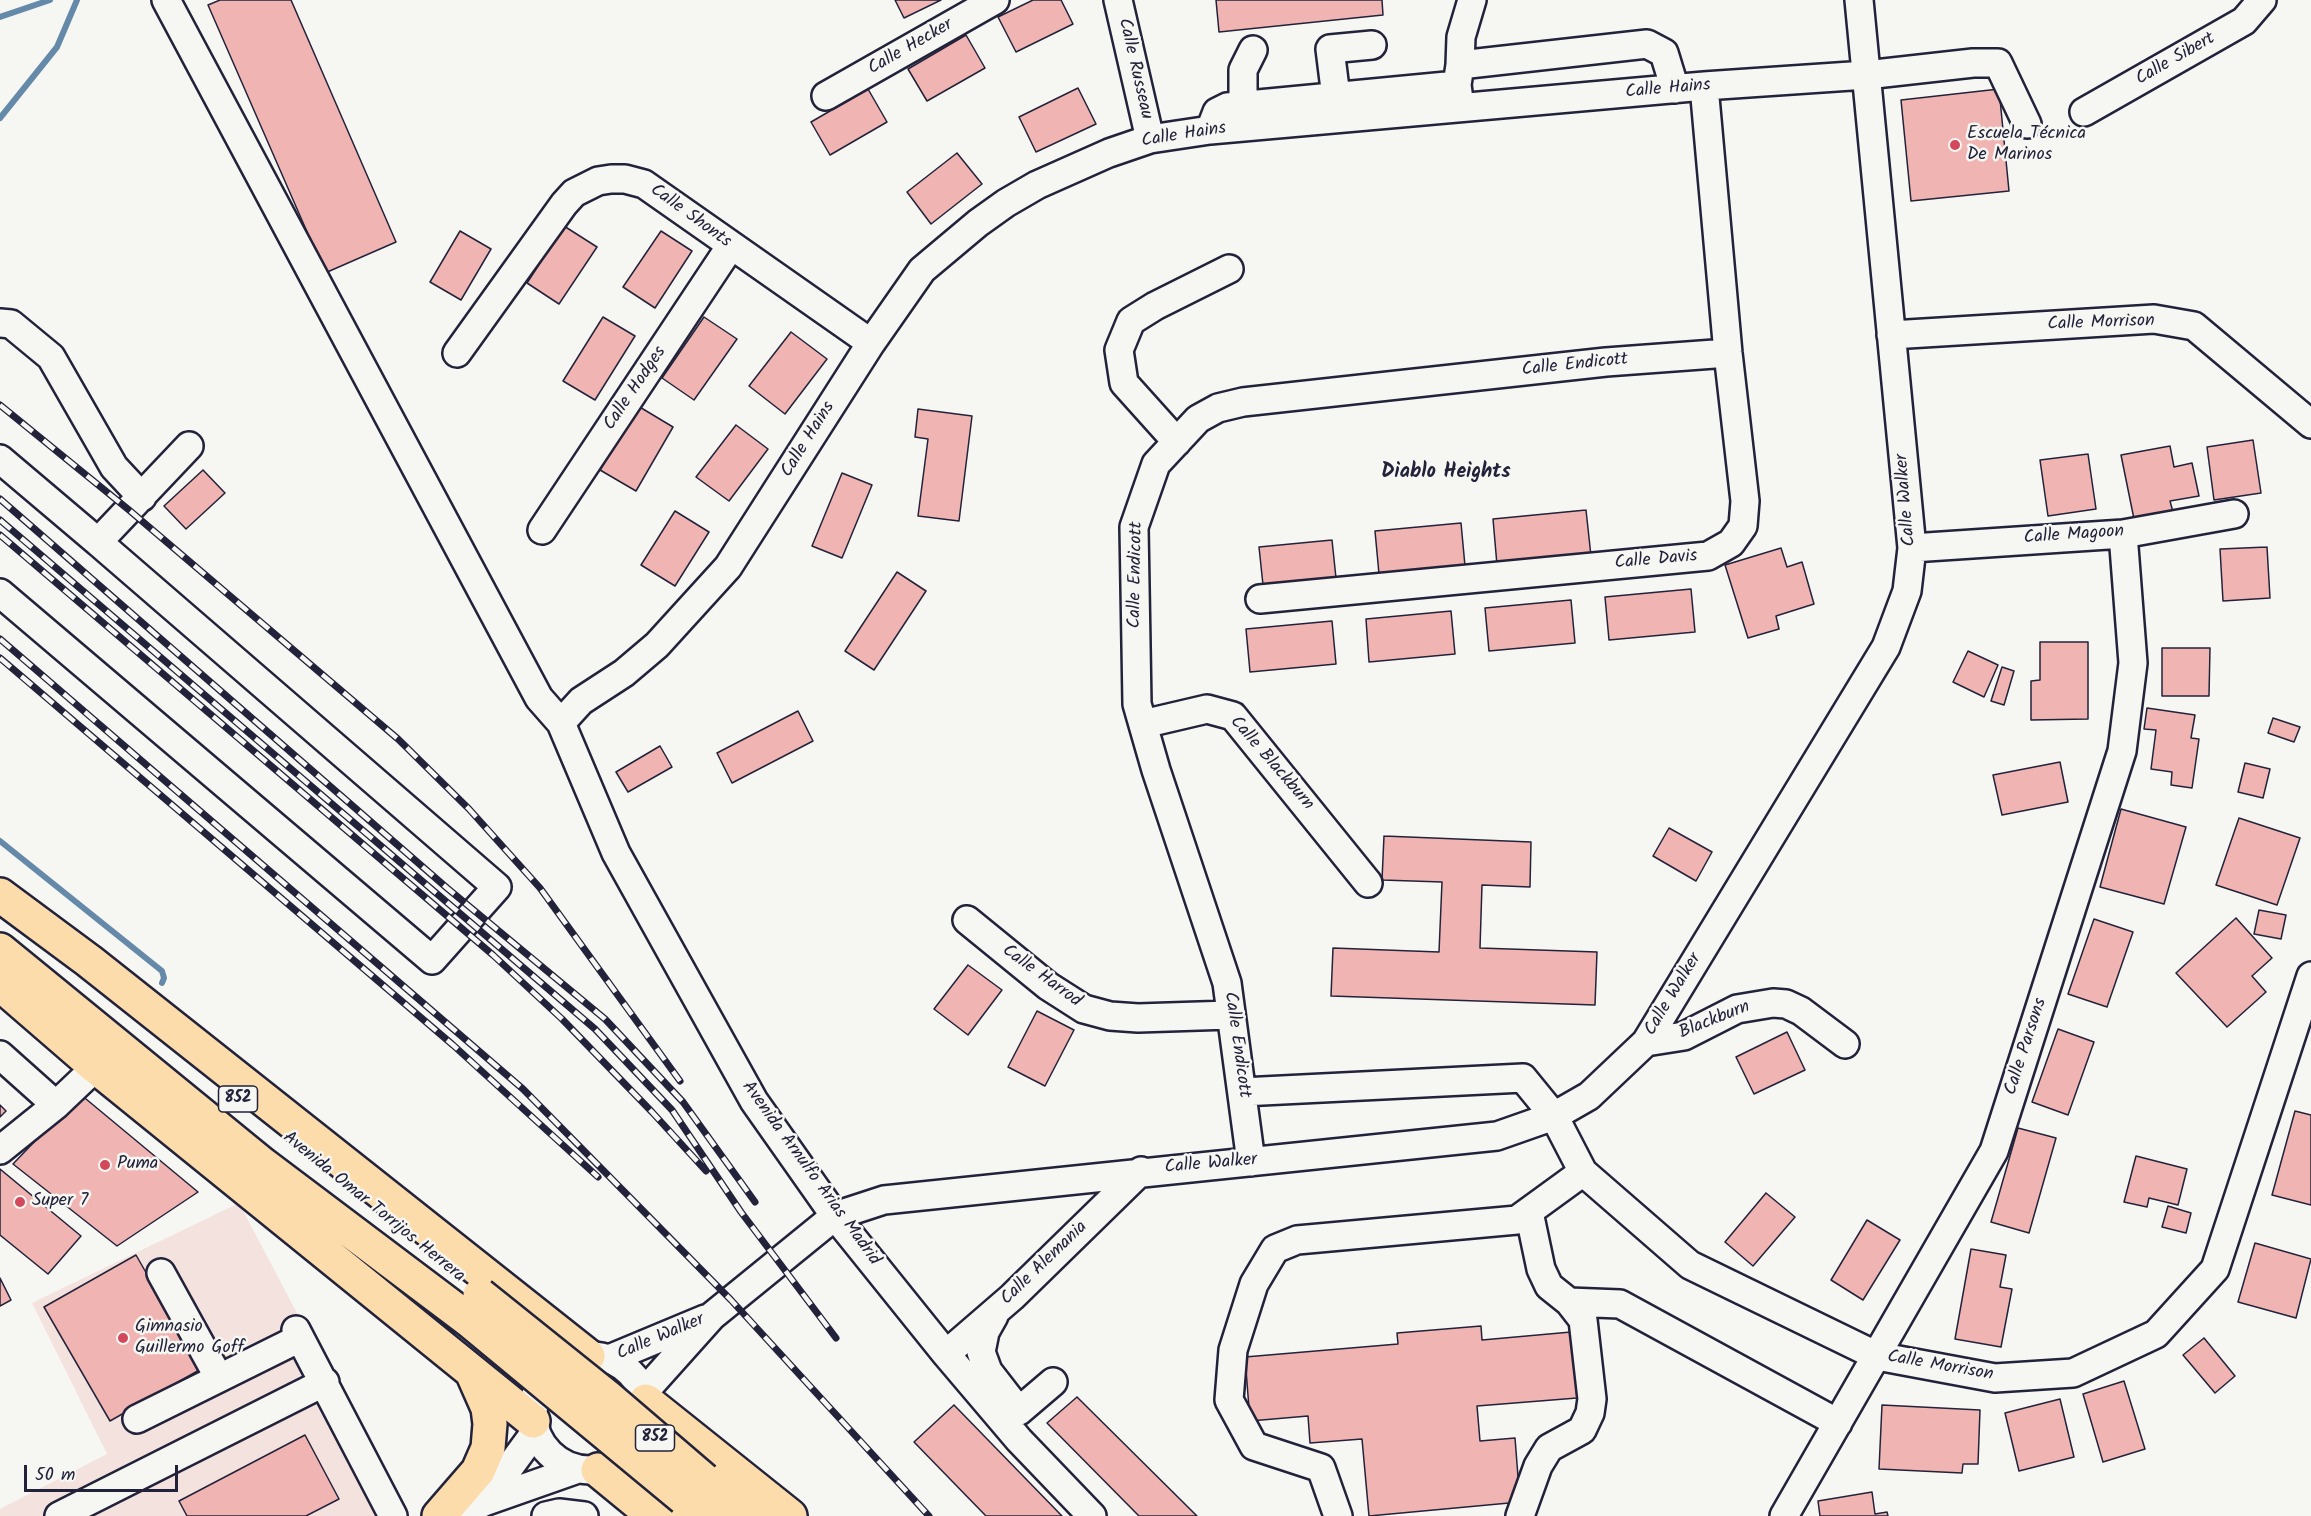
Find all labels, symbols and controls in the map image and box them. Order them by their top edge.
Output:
street label: Calle Hecker [865,15,957,81]
street label: Calle Russeau [1112,16,1156,122]
street label: Calle Sibert [2133,29,2219,91]
street label: Calle Hains [1625,76,1711,104]
street label: Calle Hains [1140,119,1228,153]
place label: Escuela Técnica De Marinos [1967,124,2086,166]
marker: Escuela Técnica De Marinos [1948,138,1962,152]
street label: Calle Shonts [645,180,735,254]
street label: Calle Morrison [2047,311,2155,337]
street label: Calle Hodges [600,343,672,435]
street label: Calle Endicott [1521,350,1629,382]
street label: Calle Hains [777,398,841,482]
street label: Calle Walker [1892,453,1922,547]
district label: Diablo Heights [1381,462,1511,486]
street label: Calle Endicott [1125,521,1149,629]
street label: Calle Magoon [2023,522,2125,550]
street label: Calle Davis [1614,547,1698,575]
street label: Calle Blackburn [1224,712,1318,816]
street label: Calle Harrod [997,941,1085,1013]
street label: Calle Walker [1641,950,1707,1040]
street label: Calle Endicott [1218,991,1254,1099]
street label: Calle Parsons [2001,996,2053,1098]
street label: Blackburn [1676,997,1754,1045]
street label: Avenida Arnulfo Arias Madrid [736,1078,884,1270]
road number: 852 [218,1086,258,1112]
street label: Avenida Omar Torrijos Herrera [277,1128,469,1288]
street label: Calle Walker [1164,1150,1258,1180]
place label: Puma [117,1154,158,1176]
marker: Puma [98,1158,112,1172]
place label: Super 7 [32,1191,88,1213]
marker: Super 7 [13,1195,27,1209]
street label: Calle Alemania [997,1217,1093,1311]
street label: Calle Walker [614,1310,708,1366]
place label: Gimnasio Guillermo Goff [135,1317,244,1360]
marker: Gimnasio Guillermo Goff [116,1331,130,1345]
street label: Calle Morrison [1885,1347,1995,1387]
road number: 852 [636,1425,674,1451]
scale bar [27,1453,182,1491]
text: 50 m [35,1461,75,1490]

